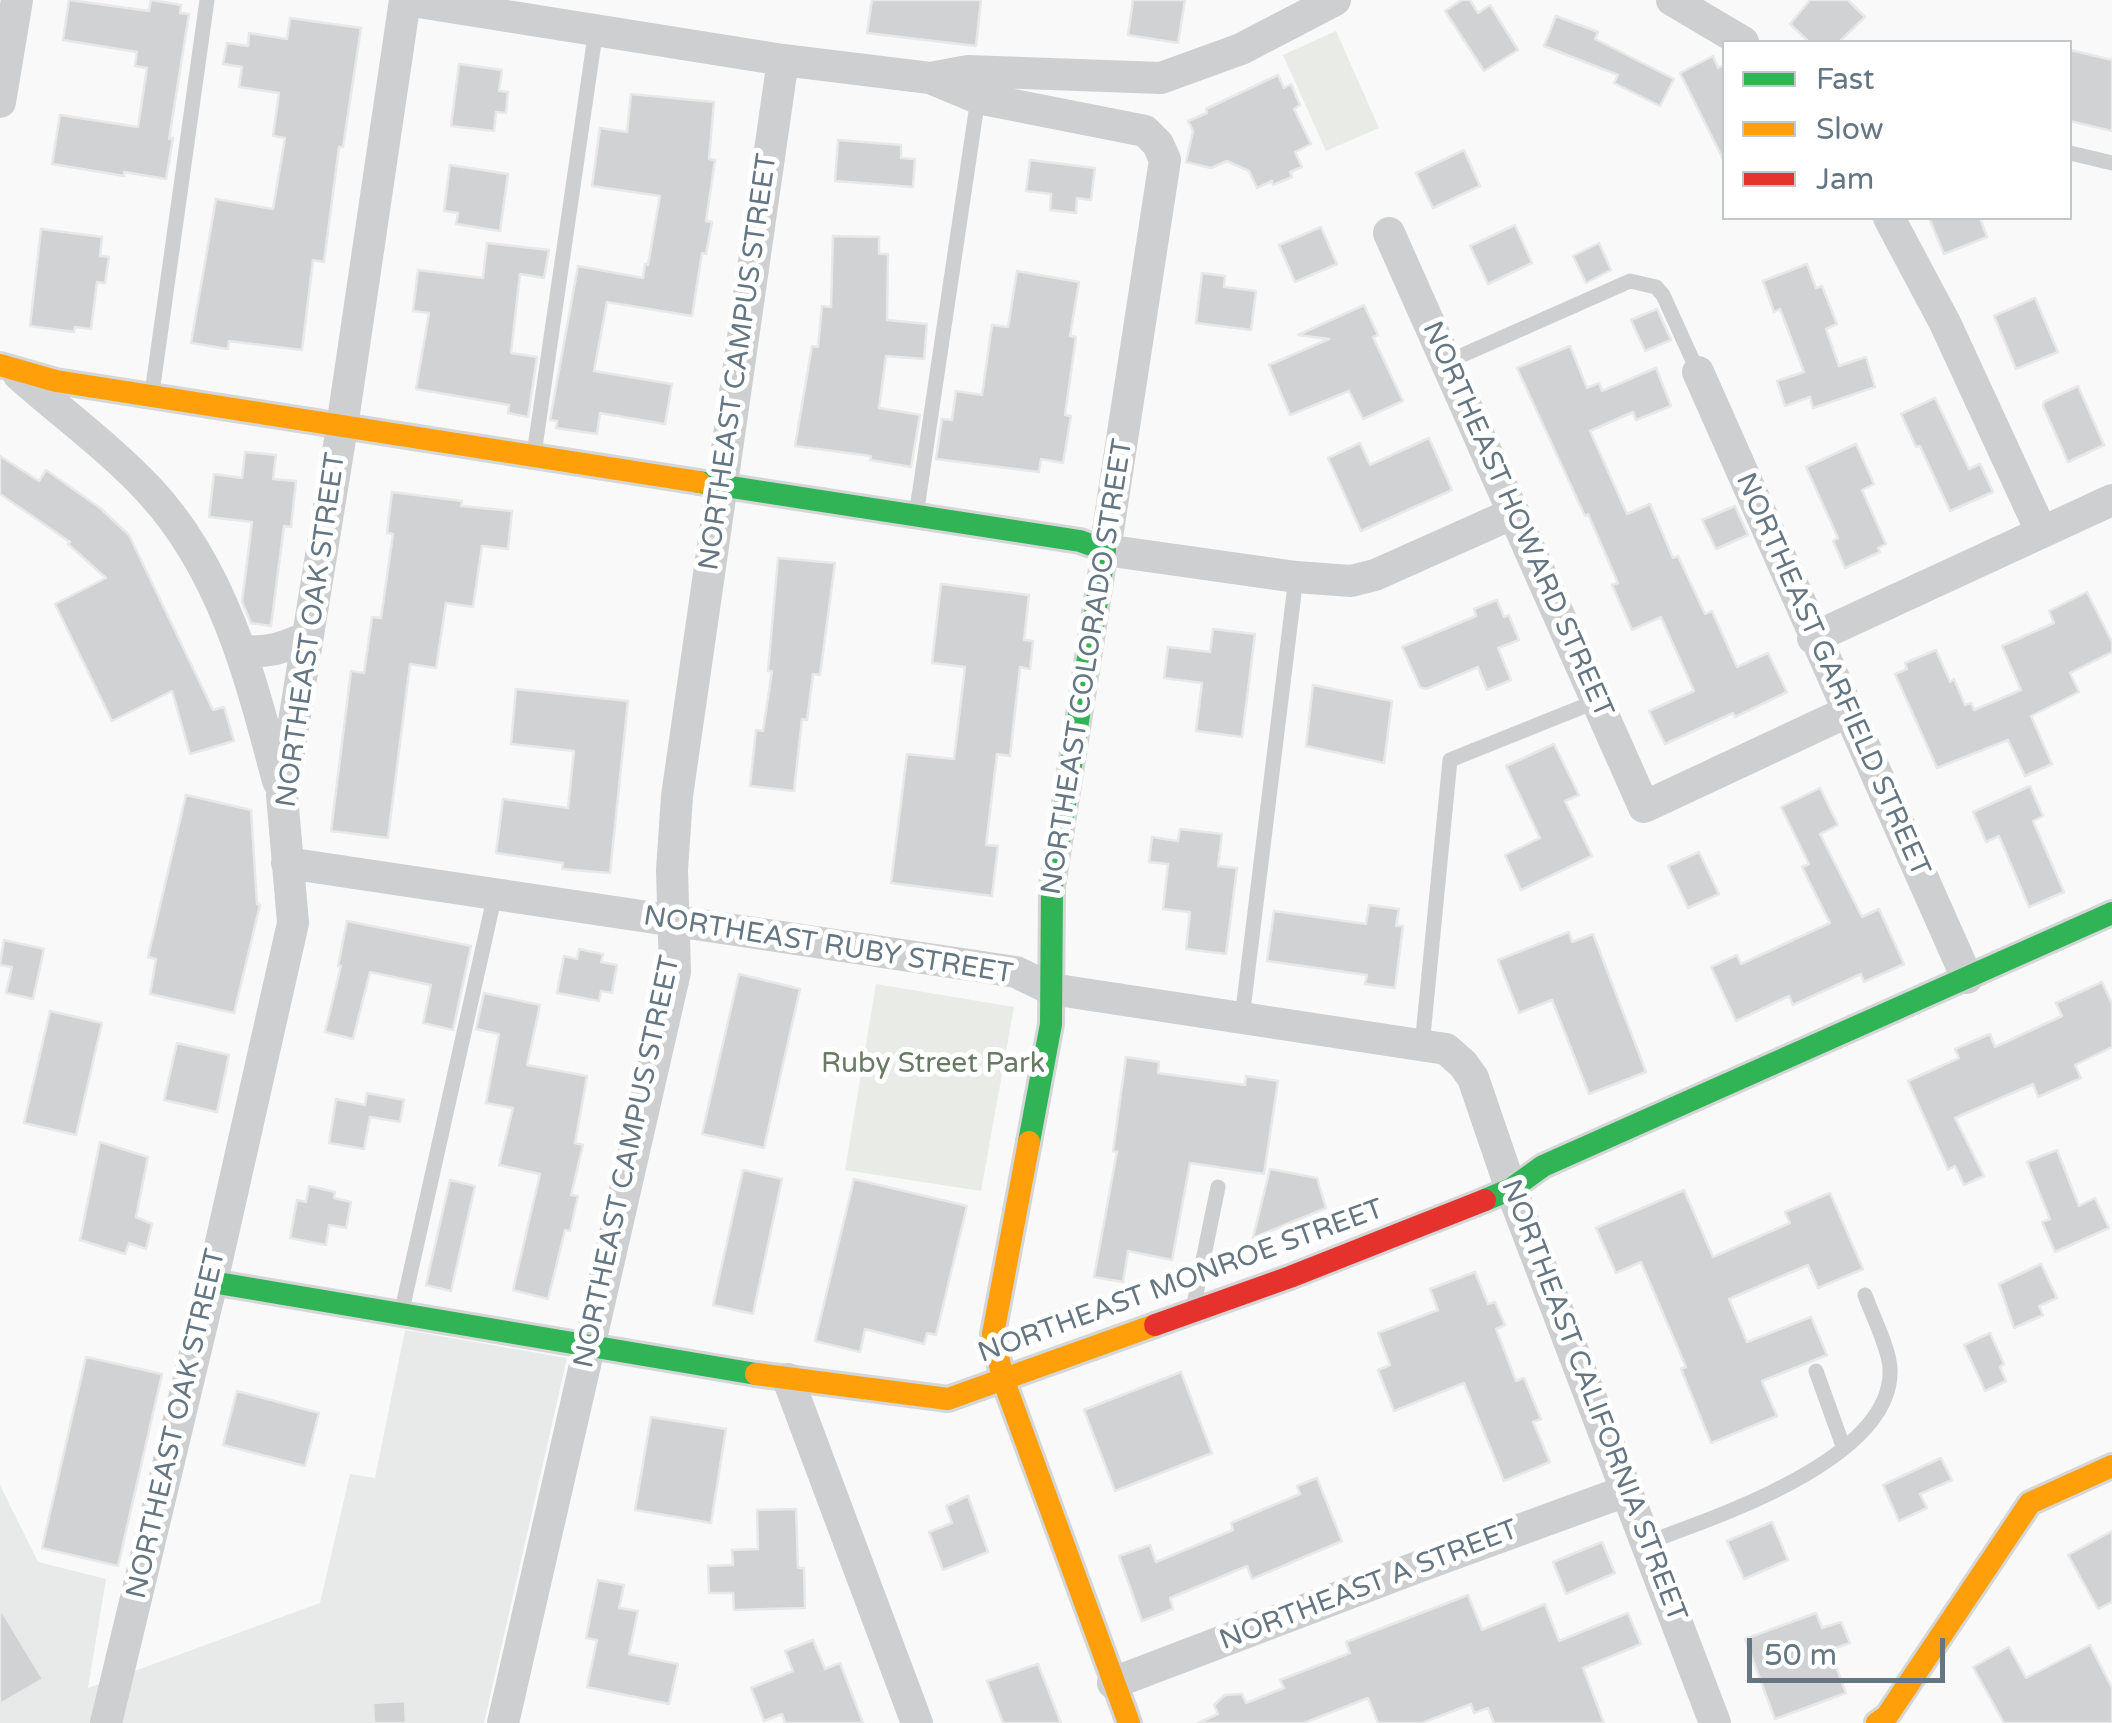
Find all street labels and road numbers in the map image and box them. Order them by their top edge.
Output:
street label: NORTHEAST CAMPUS STREET [693,151,785,573]
street label: NORTHEAST HOWARD STREET [1414,317,1620,723]
street label: NORTHEAST COLORADO STREET [1035,437,1141,897]
street label: NORTHEAST OAK STREET [270,450,354,810]
street label: NORTHEAST GARFIELD STREET [1728,468,1936,882]
street label: NORTHEAST RUBY STREET [641,900,1015,992]
street label: NORTHEAST CAMPUS STREET [568,953,688,1371]
street label: NORTHEAST CALIFORNIA STREET [1493,1175,1693,1627]
street label: NORTHEAST MONROE STREET [974,1193,1388,1371]
street label: NORTHEAST OAK STREET [120,1246,234,1602]
street label: NORTHEAST A STREET [1215,1514,1523,1658]

